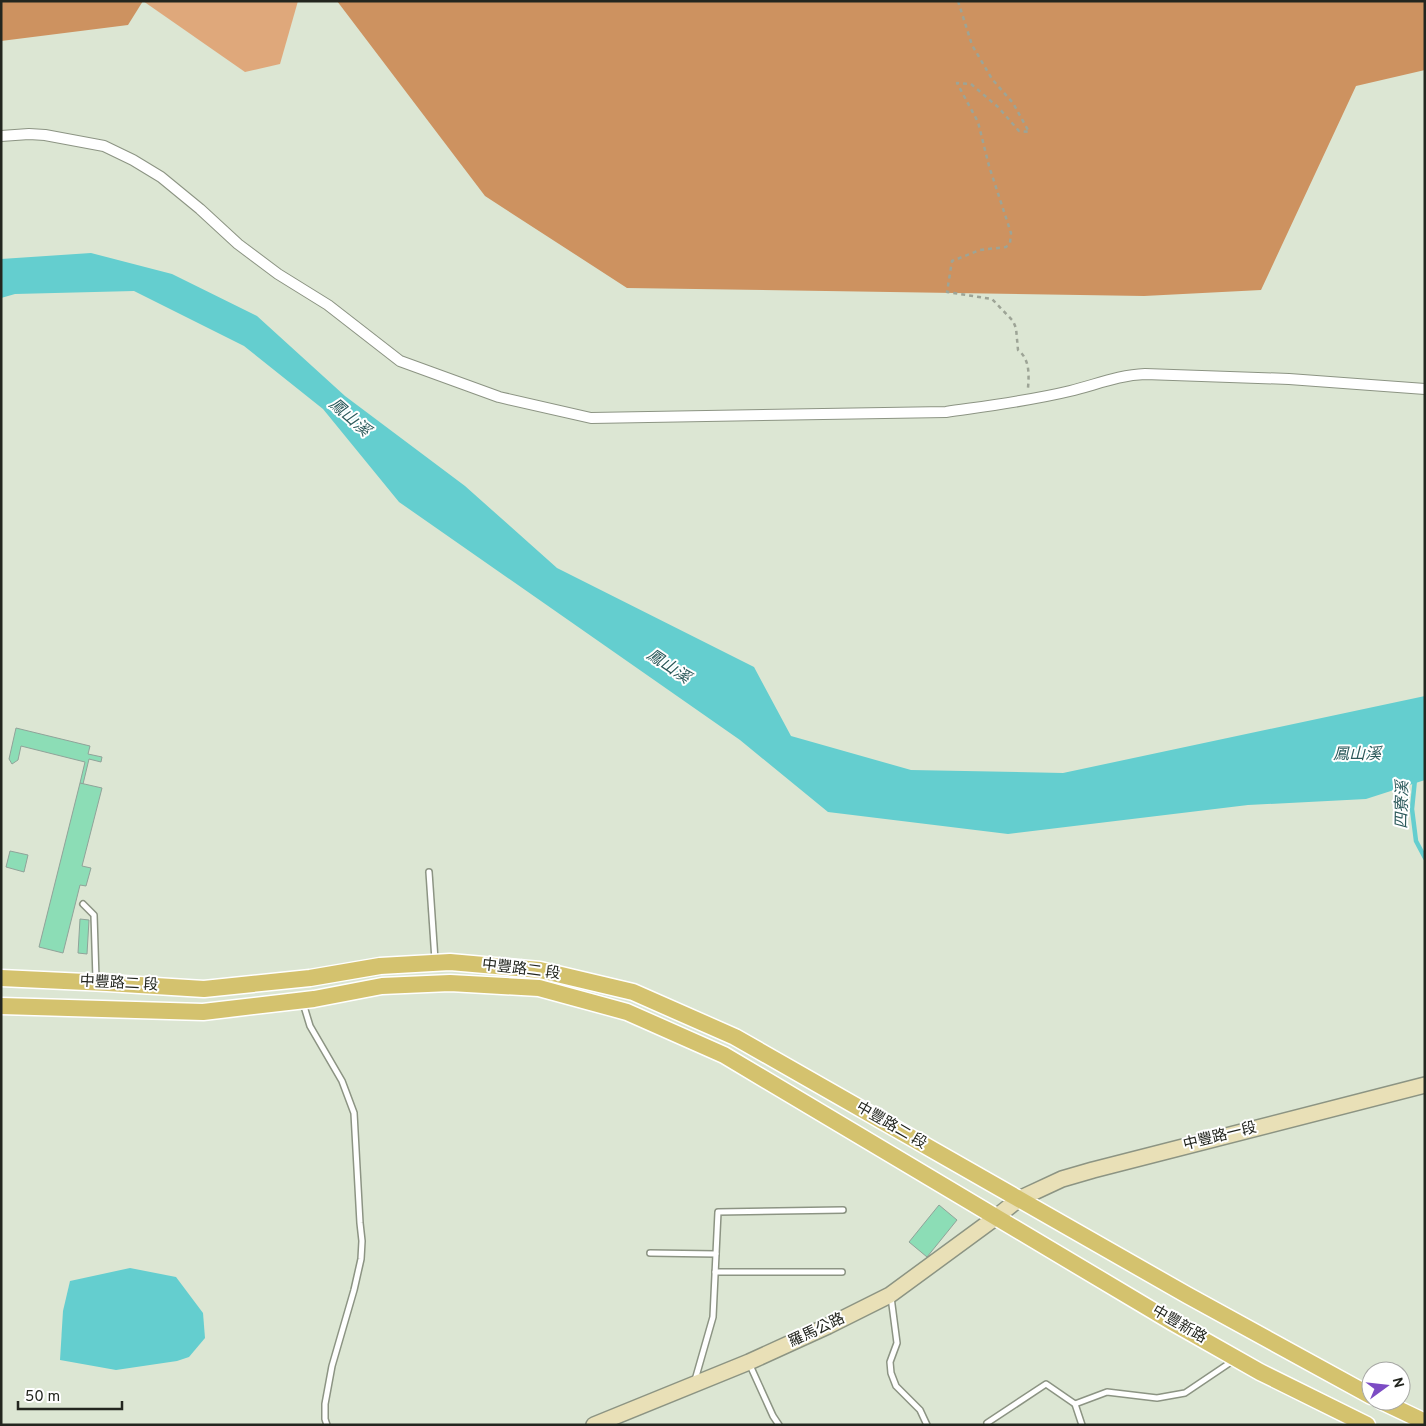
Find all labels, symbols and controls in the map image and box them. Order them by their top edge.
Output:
water label: 鳳山溪 [324,395,375,443]
water label: 鳳山溪 [643,645,695,690]
water label: 鳳山溪 [1333,745,1383,765]
water label: 四寮溪 [1393,779,1413,829]
street label: 中豐路二 段 [481,956,561,984]
street label: 中豐路二 段 [79,972,159,996]
street label: 中豐路二 段 [852,1098,930,1154]
street label: 中豐路一段 [1181,1119,1259,1155]
street label: 中豐新路 [1148,1302,1210,1348]
street label: 羅馬公路 [786,1310,848,1352]
north arrow [1361,1361,1411,1411]
text: N [1388,1376,1407,1390]
scale bar [18,1378,121,1410]
text: 50 m [25,1388,60,1407]

